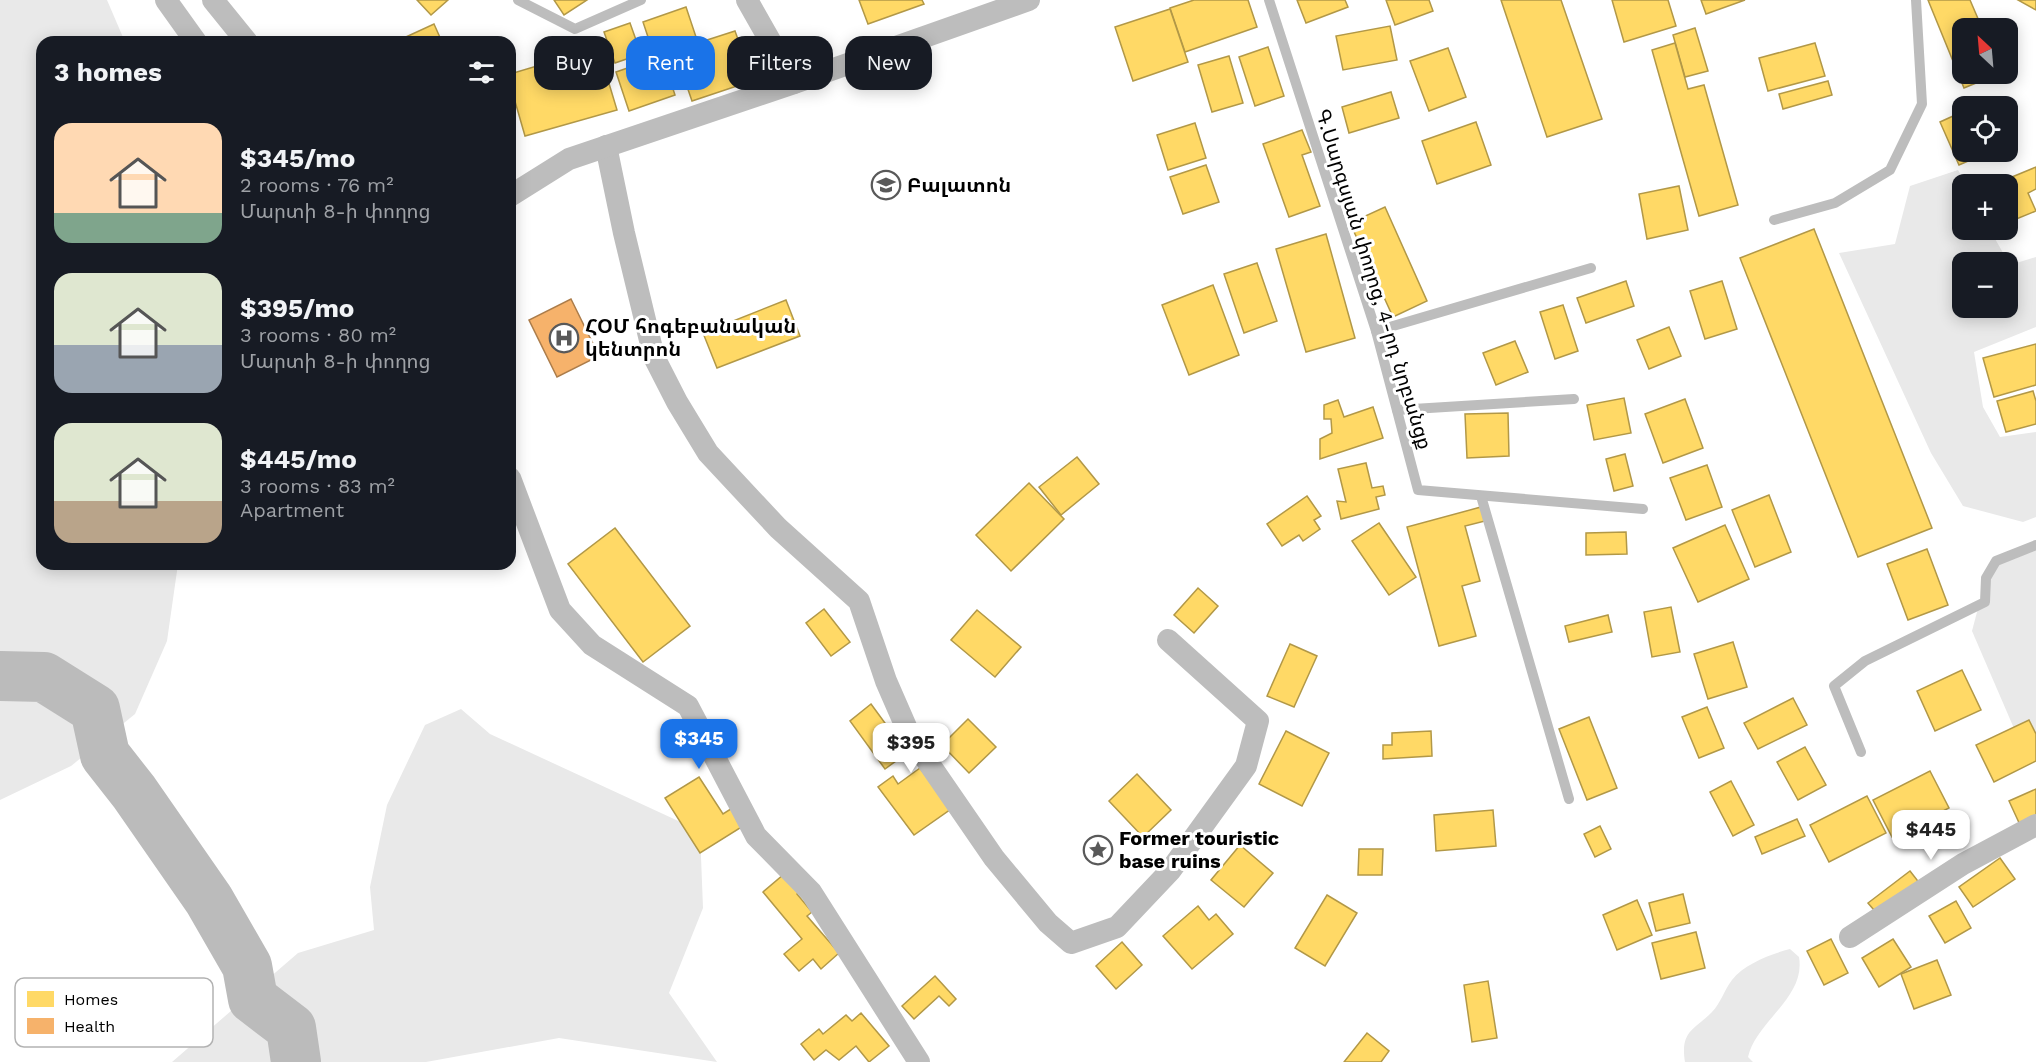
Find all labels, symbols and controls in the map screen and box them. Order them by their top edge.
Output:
north arrow [1952,18,2018,84]
map controls [1952,18,2018,318]
chip: Buy [534,36,614,90]
chip: Rent [626,36,715,90]
chip: Filters [727,36,833,90]
chip: New [845,36,932,90]
icon: filters [465,56,498,89]
text: 3 homes [54,57,162,87]
button: locate [1952,96,2018,162]
street label: Գ.Սարգսյան փողոց, 4-րդ նրբանցք [1311,106,1437,452]
text: $345/mo [240,143,355,173]
icon: home [102,147,174,219]
school or university icon: Բալատոն [870,169,902,201]
text: 2 rooms · 76 m² [240,173,393,197]
place label: Բալատոն [907,173,1011,197]
button: + [1952,174,2018,240]
text: Մարտի 8-ի փողոց [240,199,430,223]
button: − [1952,252,2018,318]
text: $395/mo [240,293,354,323]
icon: home [102,297,174,369]
place label: ՀՕՄ հոգեբանական կենտրոն [585,314,796,361]
hospital icon: ՀՕՄ հոգեբանական կենտրոն [548,322,580,354]
text: 3 rooms · 80 m² [240,323,396,347]
text: Մարտի 8-ի փողոց [240,349,430,373]
text: $445/mo [240,444,357,474]
icon: home [102,447,174,519]
text: 3 rooms · 83 m² [240,474,395,498]
text: Apartment [240,498,344,522]
pin: $345 [663,719,735,770]
pin: $395 [875,723,947,774]
text: $345 [674,726,724,750]
text: $395 [887,730,935,754]
pin: $445 [1895,810,1967,861]
text: $445 [1906,817,1956,841]
place label: Former touristic base ruins [1119,826,1279,873]
place icon: Former touristic base ruins [1082,834,1114,866]
legend [15,978,213,1047]
text: Homes [64,990,118,1009]
text: Health [64,1017,115,1036]

